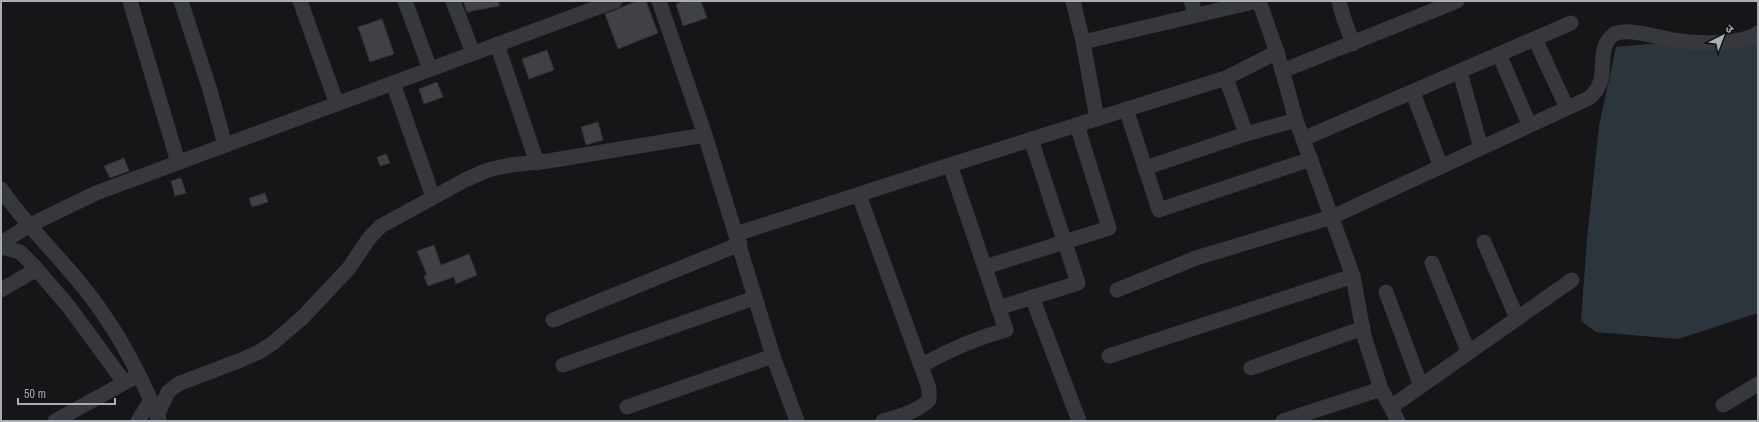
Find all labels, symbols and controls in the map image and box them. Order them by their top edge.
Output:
north arrow [1703,16,1743,56]
text: उ [1723,21,1737,36]
scale bar [18,380,115,406]
text: 50 m [24,386,46,402]

